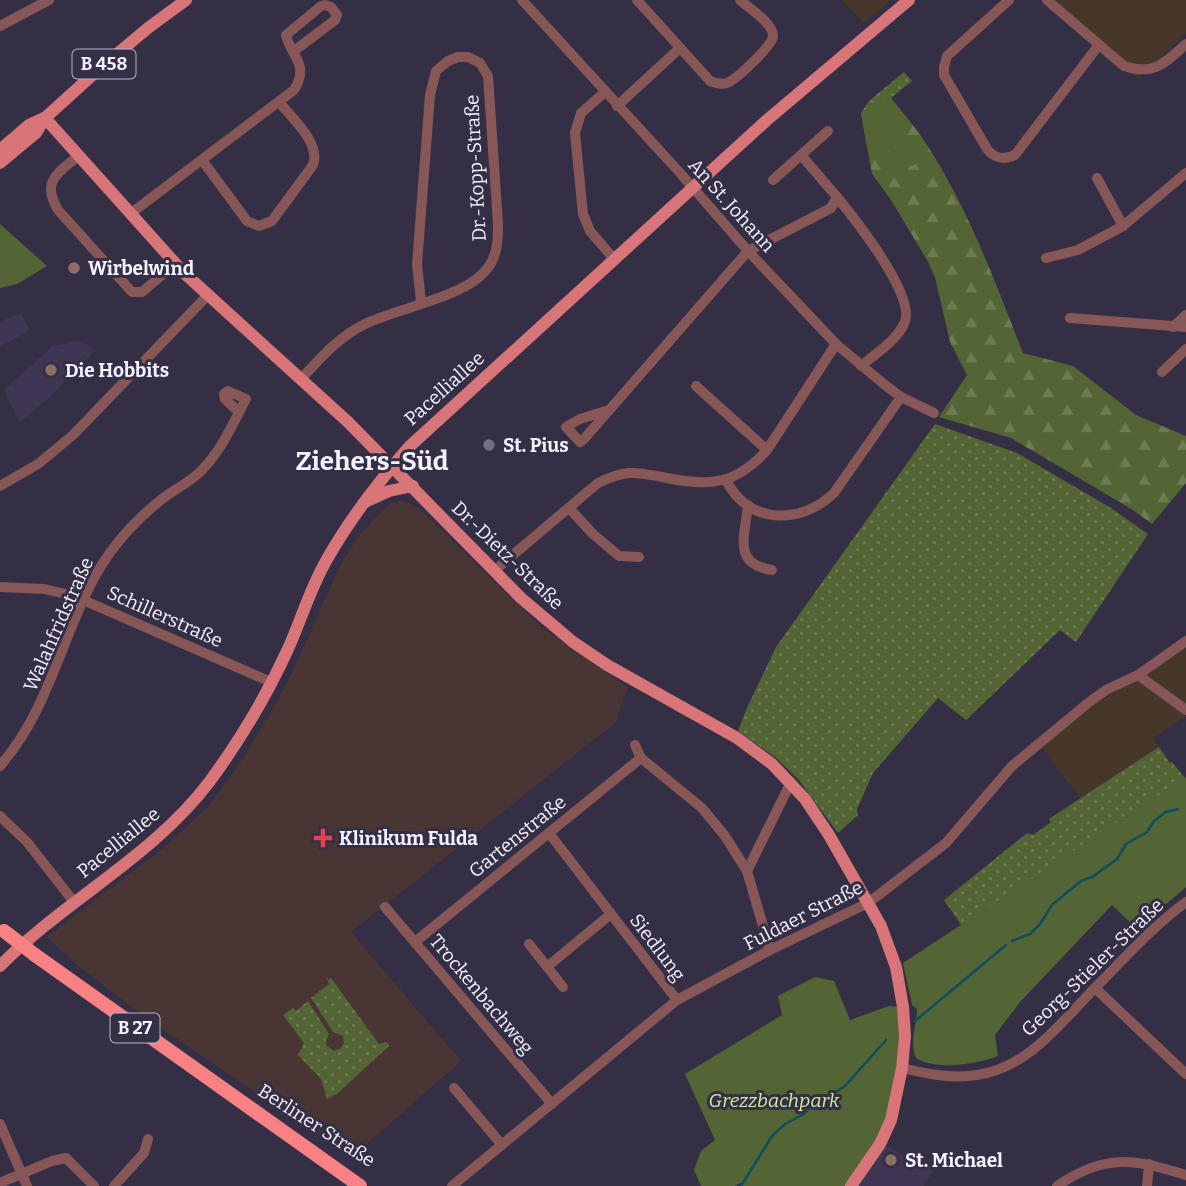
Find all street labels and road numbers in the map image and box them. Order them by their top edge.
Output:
road number: B 458 [72,50,136,78]
street label: Dr.-Kopp-Straße [460,94,491,242]
street label: An St. Johann [684,154,780,257]
street label: Pacelliallee [400,347,489,430]
street label: Dr.-Dietz-Straße [447,496,568,614]
street label: Walahfridstraße [19,554,98,695]
street label: Schillerstraße [103,581,226,652]
street label: Gartenstraße [464,790,571,883]
street label: Pacelliallee [72,802,164,883]
street label: Fuldaer Straße [740,876,867,955]
street label: Georg-Stieler-Straße [1017,894,1168,1041]
street label: Siedlung [625,909,690,986]
street label: Trockenbachweg [425,930,539,1059]
road number: B 27 [110,1014,160,1042]
street label: Berliner Straße [254,1079,380,1172]

